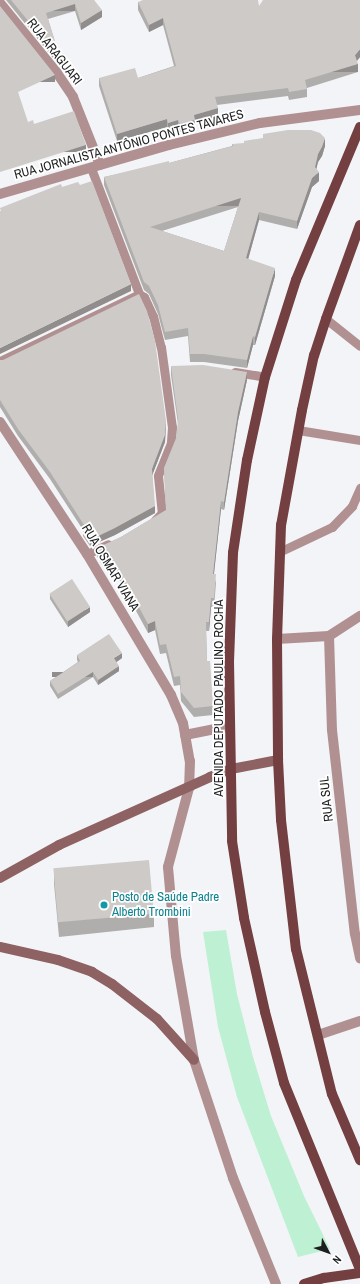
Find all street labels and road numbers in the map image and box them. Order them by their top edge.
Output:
street label: RUA ARAGUARI [23,15,85,89]
street label: RUA JORNALISTA ANTÔNIO PONTES TAVARES [12,107,246,183]
street label: RUA OSMAR VIANA [78,521,142,615]
street label: AVENIDA DEPUTADO PAULINO ROCHA [211,599,227,797]
street label: RUA SUL [317,775,337,823]

